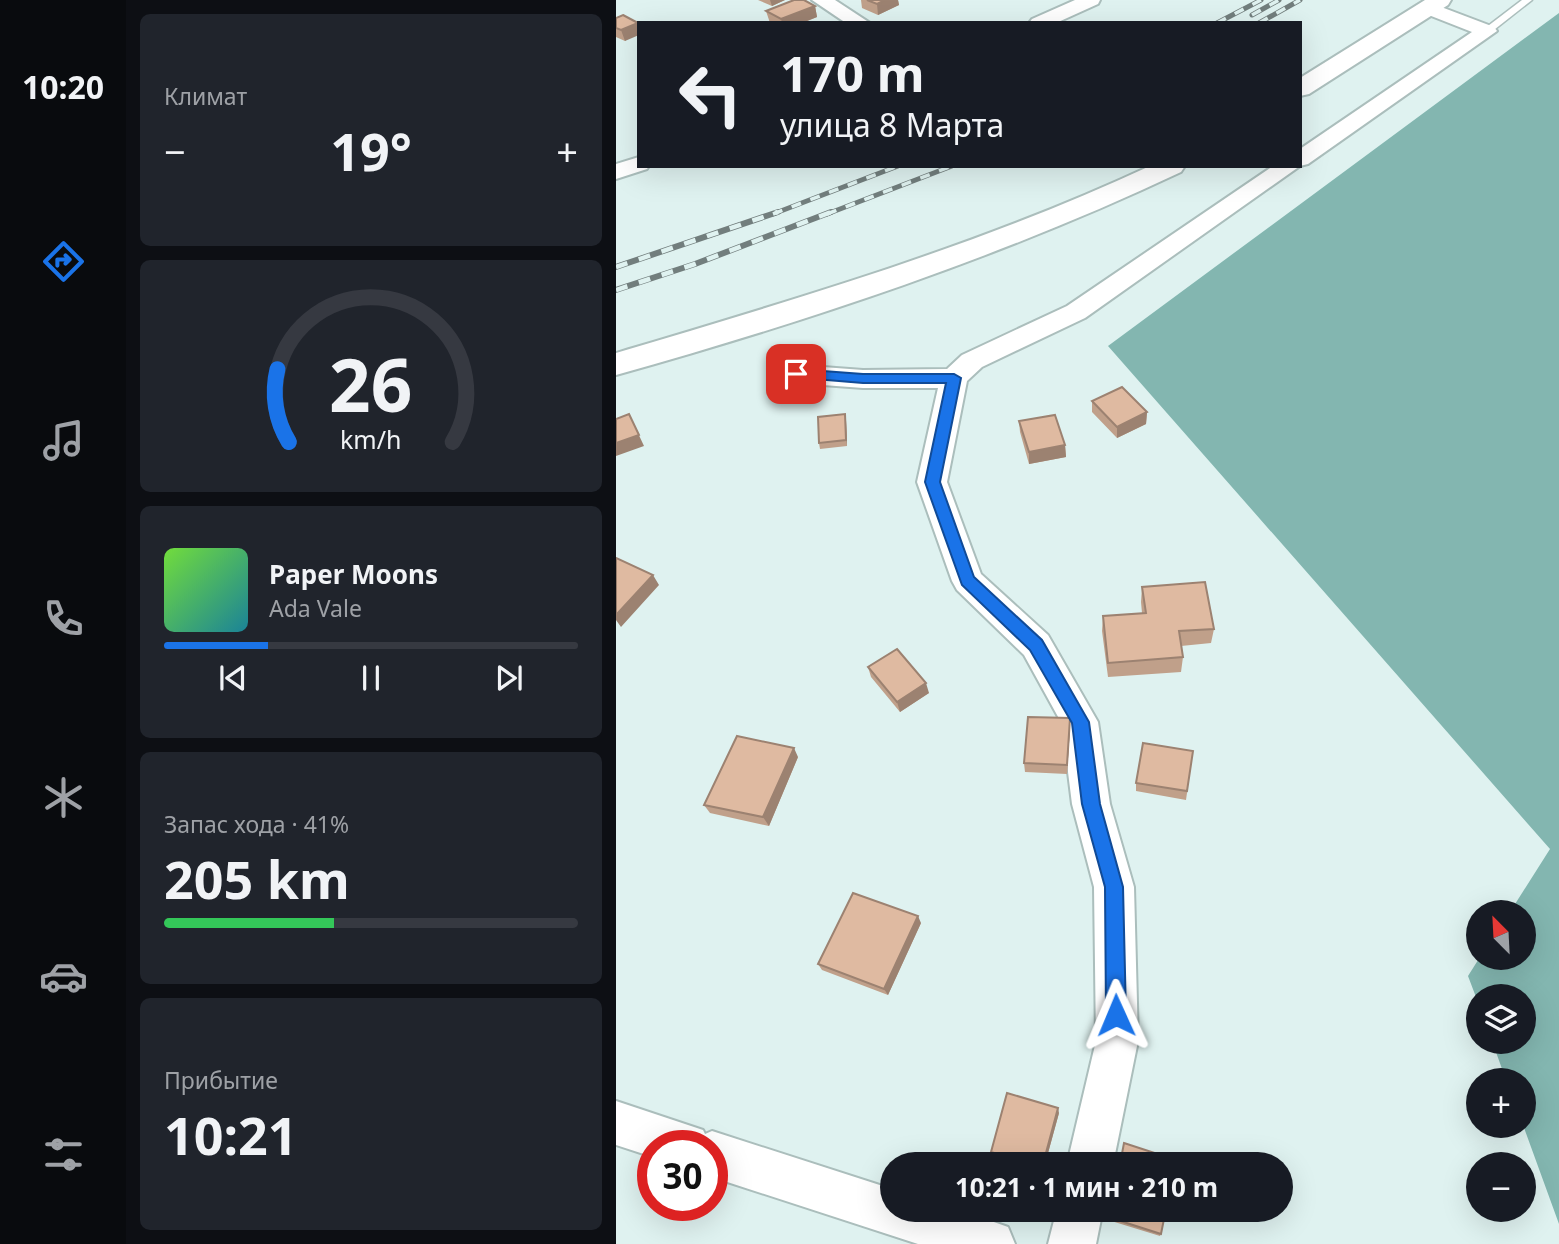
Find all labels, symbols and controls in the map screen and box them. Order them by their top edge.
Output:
text: 170 m [780,40,925,106]
icon: left [665,49,756,140]
text: 10:20 [22,65,104,108]
text: Климат [164,80,247,112]
text: улица 8 Марта [780,103,1004,146]
text: 19° [330,115,412,186]
text: − [164,125,186,177]
text: + [556,125,578,177]
icon: directions [39,237,88,286]
text: 26 [329,334,413,433]
pin [766,344,826,404]
icon: arrive [777,355,815,393]
icon: music [39,416,88,465]
text: km/h [340,422,402,456]
text: Paper Moons [269,556,438,592]
text: Ada Vale [269,592,362,624]
icon: phone [39,594,88,643]
icon: previous [214,659,252,697]
icon: pause [352,659,390,697]
icon: next [490,659,528,697]
icon: climate [39,773,88,822]
text: Запас хода · 41% [164,808,349,840]
text: 205 km [164,843,350,914]
north arrow [1466,900,1536,970]
map controls [1466,900,1536,1222]
icon: car [39,952,88,1001]
position arrow [1079,978,1153,1052]
button: layers [1466,984,1536,1054]
text: Прибытие [164,1064,278,1096]
button: + [1466,1068,1536,1138]
text: 10:21 [164,1099,298,1170]
icon: filters [39,1130,88,1179]
speed limit sign: 30 [637,1130,728,1221]
button: − [1466,1152,1536,1222]
text: 10:21 · 1 мин · 210 m [955,1169,1218,1205]

